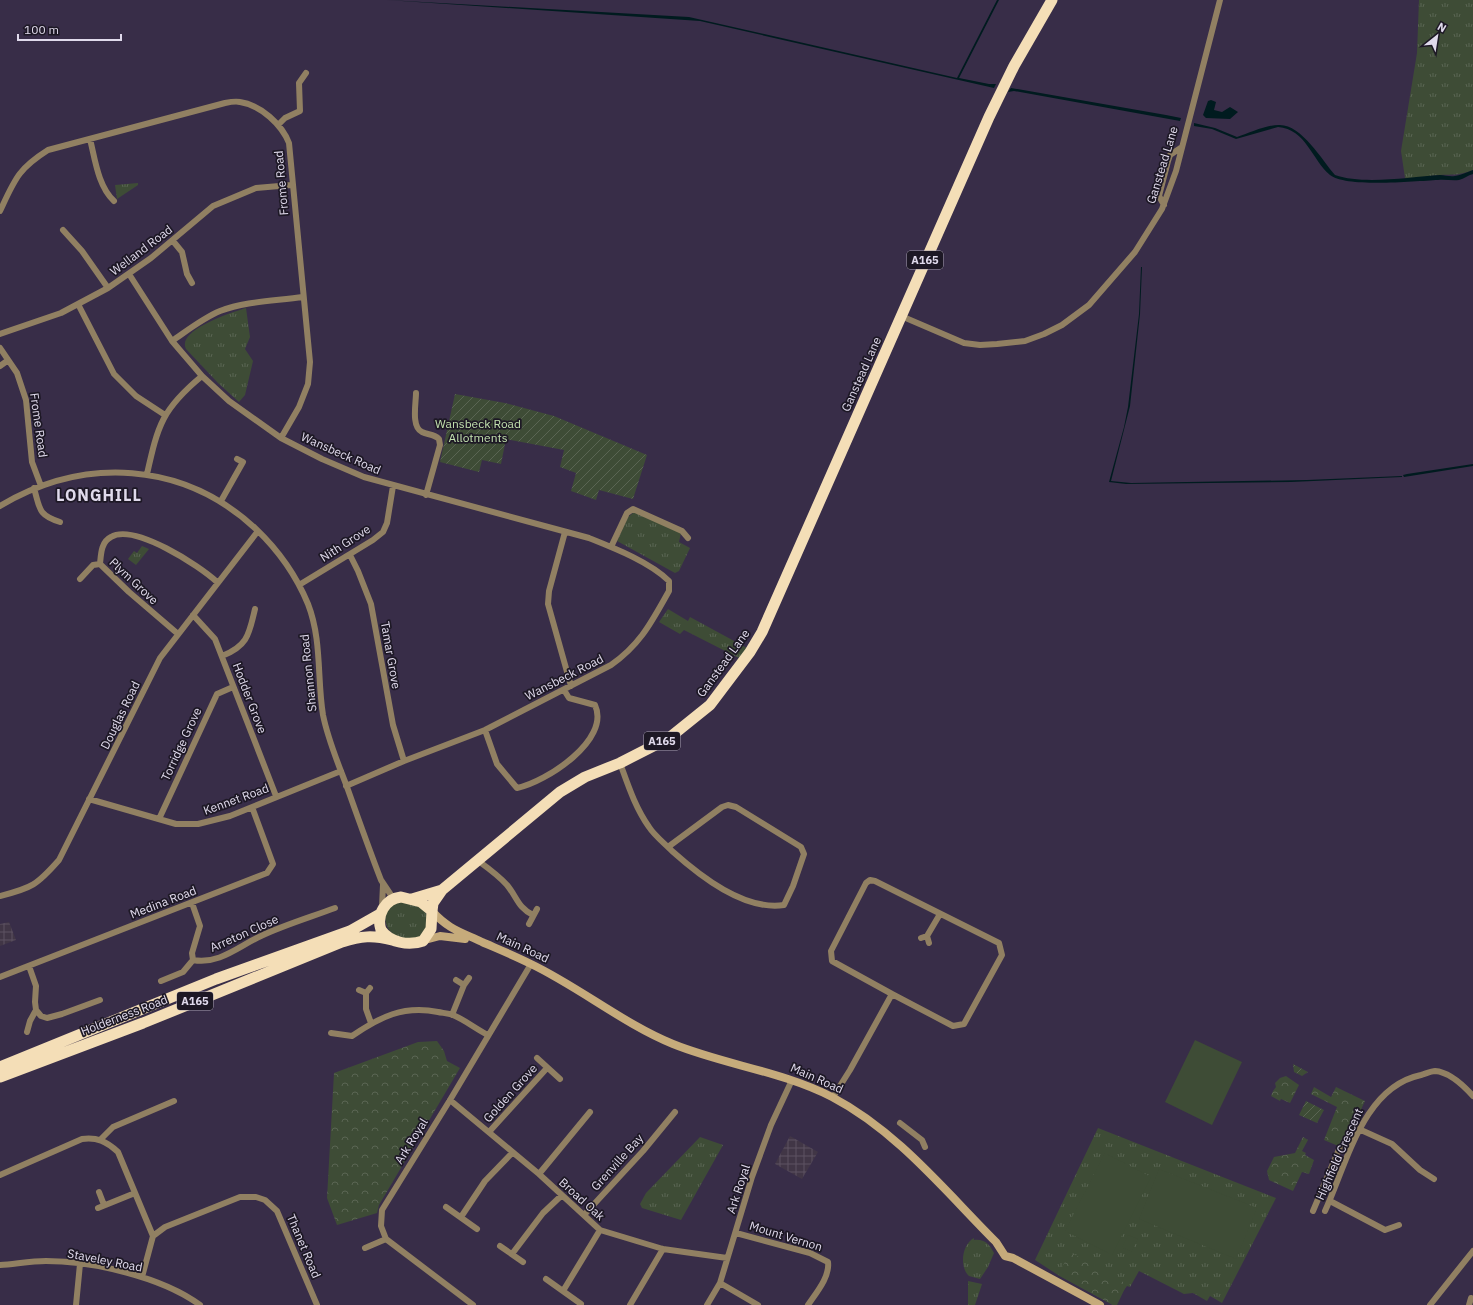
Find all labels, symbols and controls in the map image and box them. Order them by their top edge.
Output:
scale bar [18,16,121,42]
north arrow [1417,16,1457,56]
text: N [1435,19,1449,35]
text: 100 m [24,22,59,37]
street label: Ganstead Lane [1143,124,1181,205]
street label: Frome Road [271,150,291,216]
street label: Welland Road [107,222,175,278]
road number: A165 [907,251,943,269]
street label: Ganstead Lane [838,334,884,414]
street label: Frome Road [27,392,51,458]
park label: Wansbeck Road Allotments [435,416,521,445]
street label: Wansbeck Road [299,429,383,477]
district label: LONGHILL [56,485,142,505]
street label: Nith Grove [317,521,373,565]
street label: Plym Grove [106,555,162,608]
street label: Tamar Grove [378,620,404,690]
street label: Ganstead Lane [693,626,753,700]
street label: Shannon Road [296,634,320,712]
street label: Wansbeck Road [522,651,606,703]
street label: Hodder Grove [230,660,271,736]
street label: Douglas Road [97,679,143,751]
street label: Torridge Grove [158,705,205,783]
road number: A165 [644,732,680,750]
street label: Kennet Road [201,780,271,818]
street label: Medina Road [128,882,198,922]
street label: Arreton Close [207,911,281,955]
street label: Main Road [494,928,552,966]
street label: Holderness Road [78,992,170,1038]
road number: A165 [177,992,213,1010]
street label: Golden Grove [480,1060,540,1125]
street label: Main Road [788,1060,846,1096]
street label: Highfield Crescent [1312,1106,1366,1202]
street label: Ark Royal [391,1115,431,1167]
street label: Grenville Bay [588,1131,646,1193]
street label: Ark Royal [723,1162,753,1216]
street label: Broad Oak [556,1175,608,1224]
street label: Thanet Road [284,1212,324,1280]
street label: Mount Vernon [748,1218,824,1254]
street label: Staveley Road [66,1245,144,1275]

